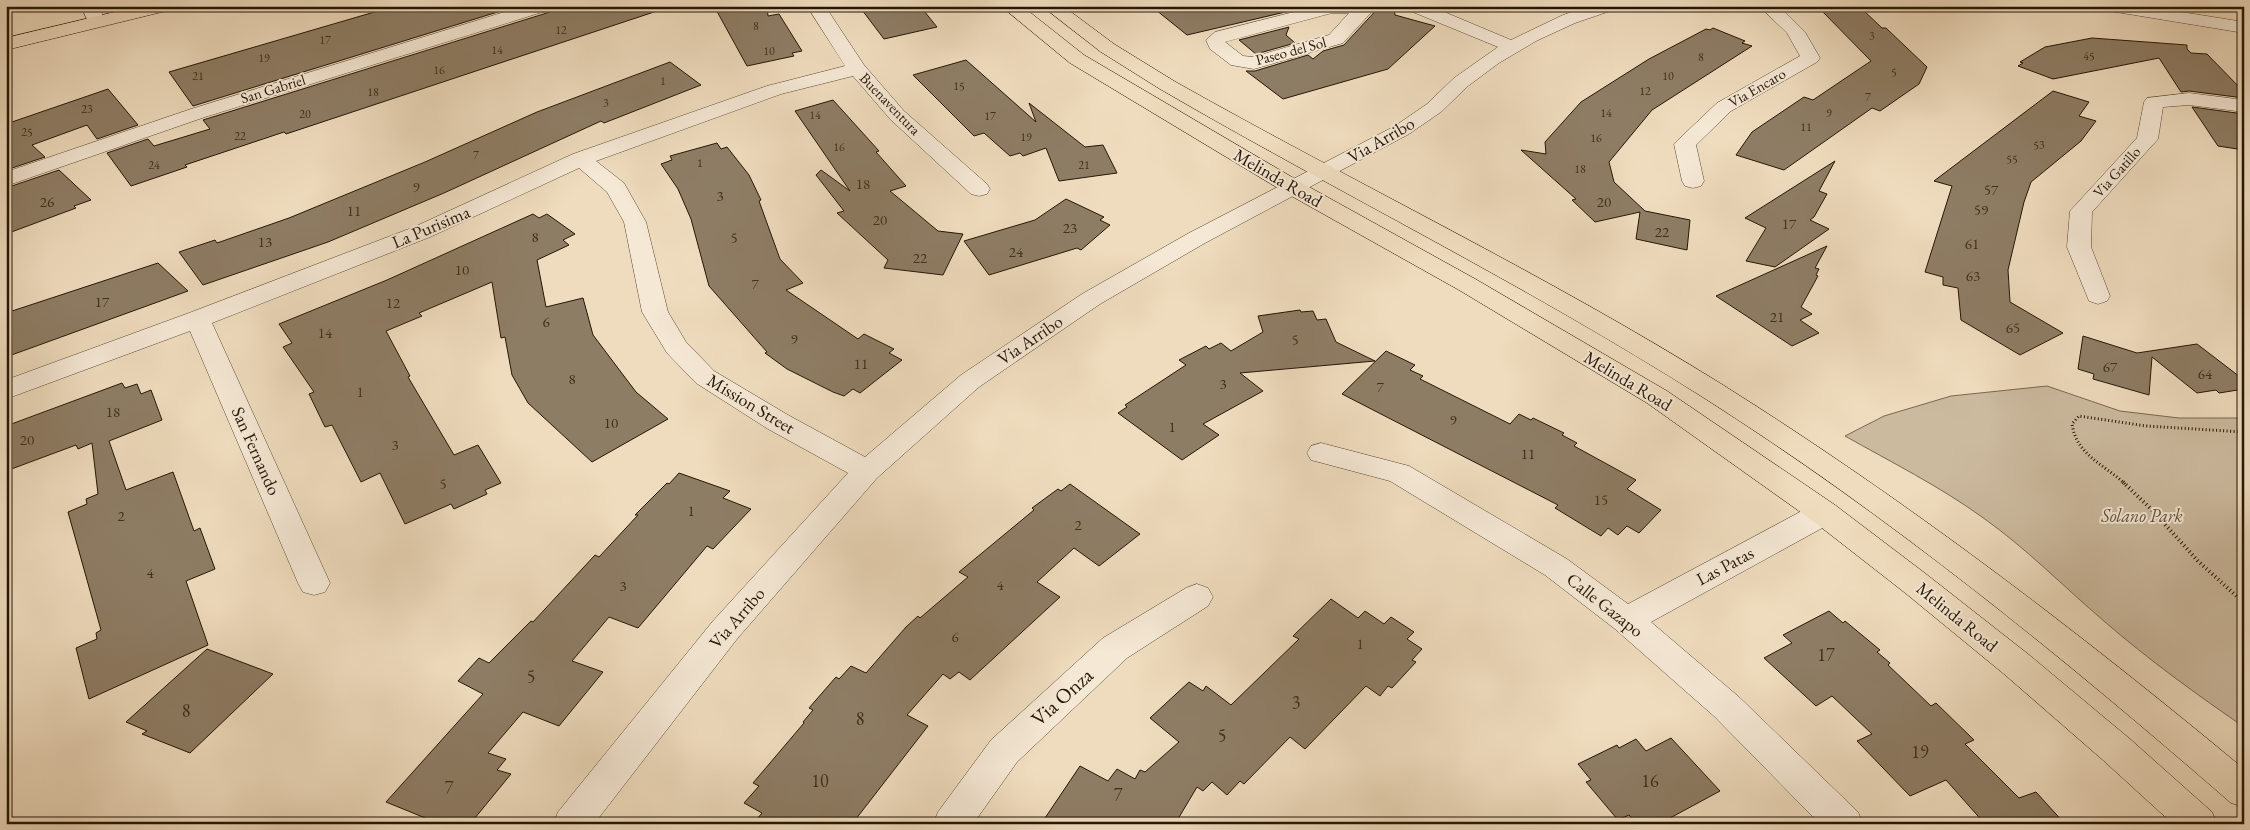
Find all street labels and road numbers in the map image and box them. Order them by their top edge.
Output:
street label: Paseo del Sol [1253,32,1329,69]
street label: Via Encaro [1725,64,1789,112]
street label: Buenaventura [856,68,925,139]
street label: San Gabriel [238,70,308,107]
street label: Via Arribo [1343,111,1419,168]
street label: Via Gatillo [2089,142,2145,201]
street label: Melinda Road [1230,143,1327,213]
street label: La Purisima [388,200,474,253]
street label: Via Arribo [993,309,1067,370]
street label: Melinda Road [1580,345,1677,416]
street label: Mission Street [703,368,800,439]
street label: San Fernando [227,403,286,499]
street label: Las Patas [1692,541,1758,590]
street label: Calle Gazapo [1562,567,1648,642]
street label: Melinda Road [1912,577,2004,657]
street label: Via Arribo [704,582,770,653]
street label: Via Onza [1025,661,1099,732]

